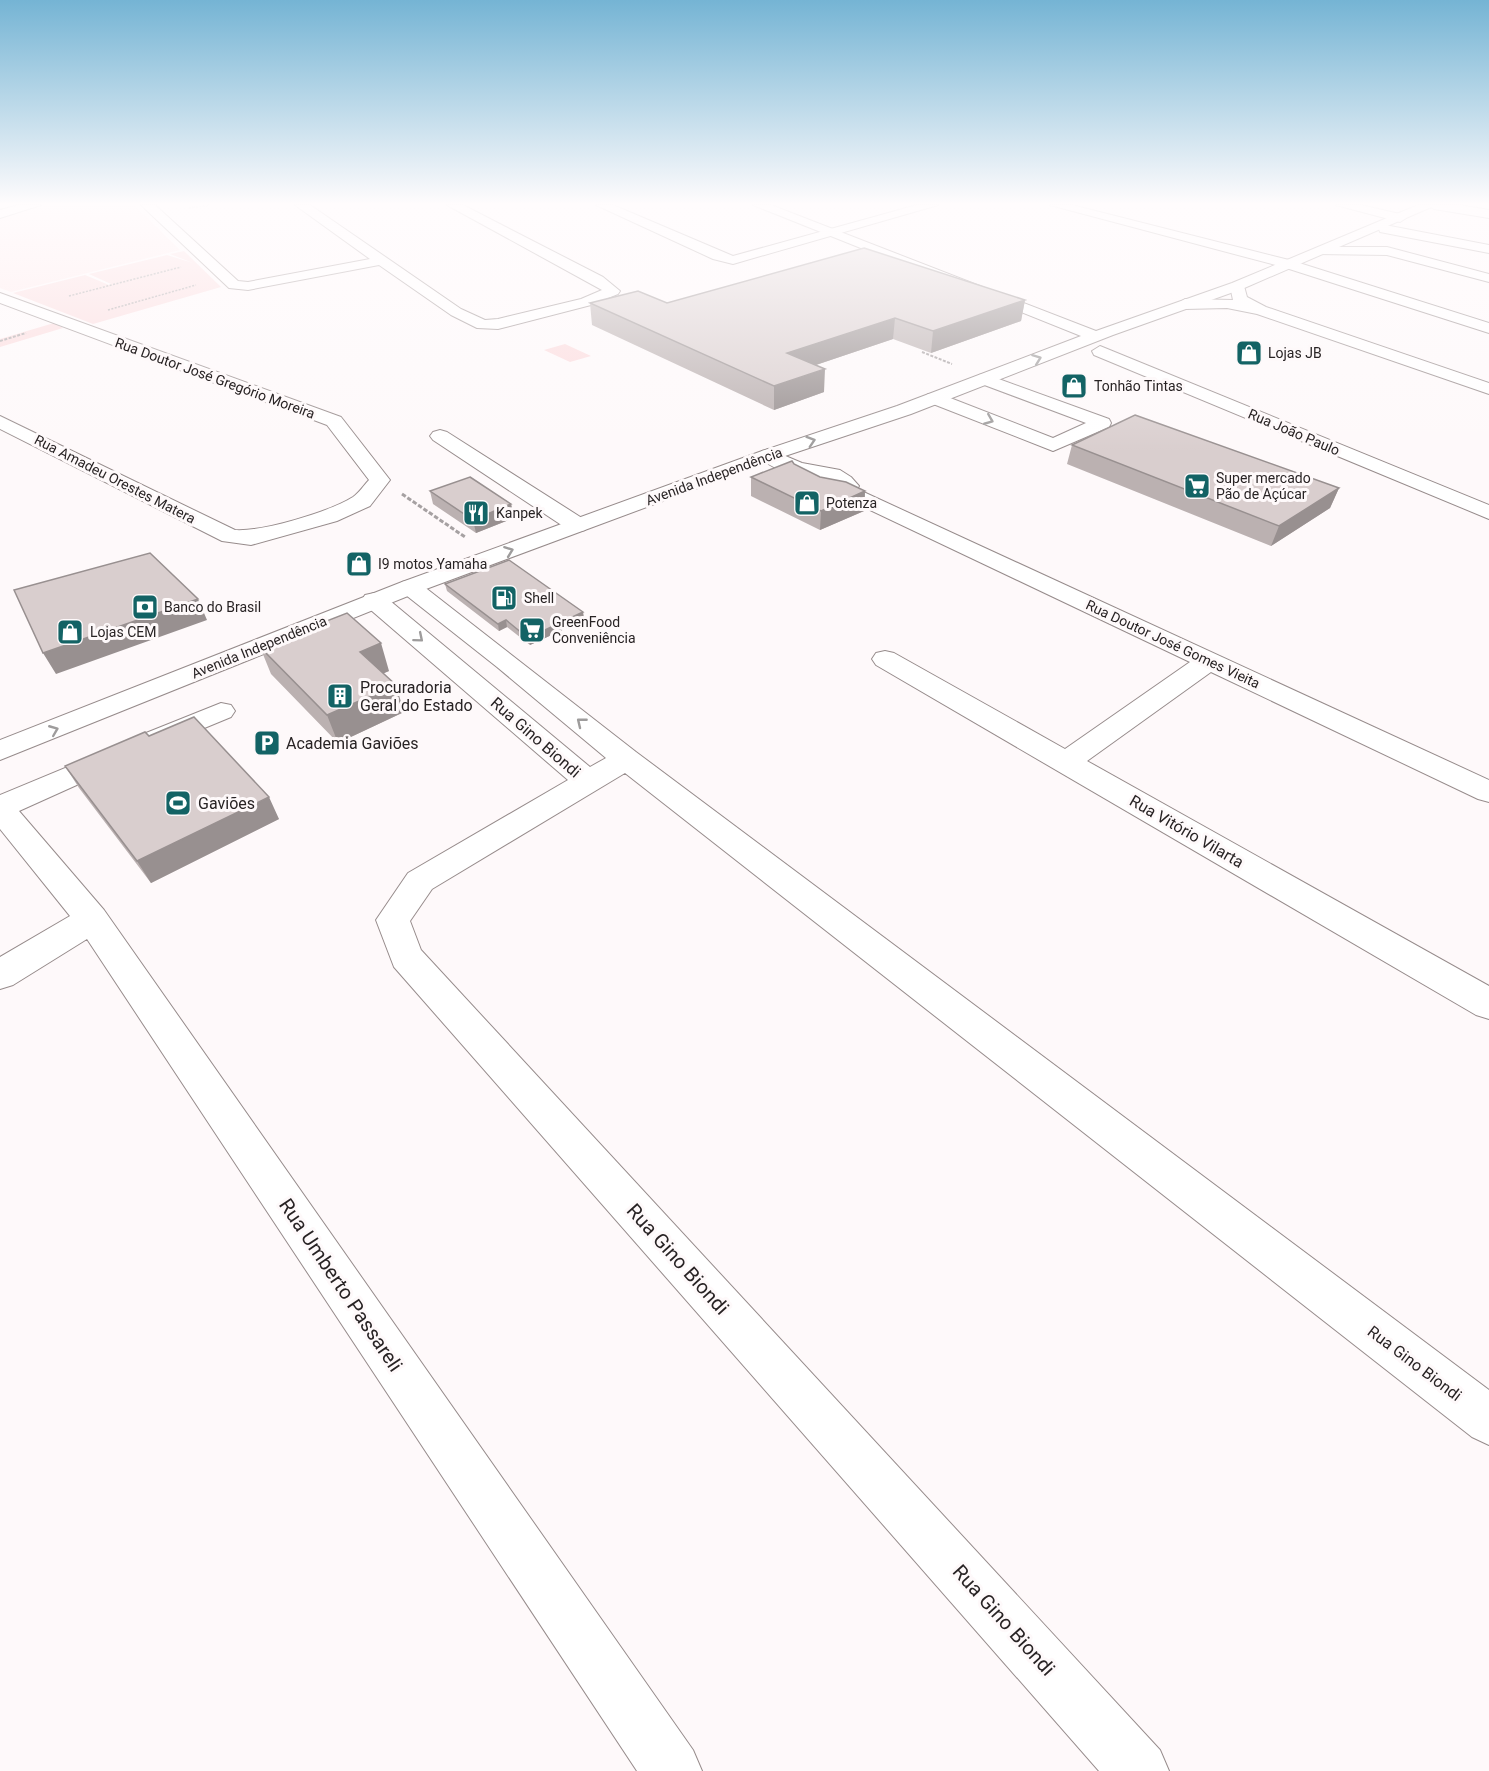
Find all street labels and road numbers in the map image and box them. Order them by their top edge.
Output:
street label: Rua Doutor José Gregório Moreira [113,334,317,422]
street label: Rua João Paulo [1246,406,1342,458]
street label: Rua Amadeu Orestes Matera [32,431,198,527]
street label: Avenida Independência [643,444,785,508]
street label: Rua Doutor José Gomes Vieita [1083,597,1263,691]
street label: Avenida Independência [189,613,329,681]
street label: Rua Gino Biondi [487,693,584,782]
street label: Rua Vitório Vilarta [1126,791,1247,872]
street label: Rua Umberto Passareli [274,1194,408,1376]
street label: Rua Gino Biondi [622,1199,734,1319]
street label: Rua Gino Biondi [1364,1322,1465,1405]
street label: Rua Gino Biondi [948,1560,1060,1680]

